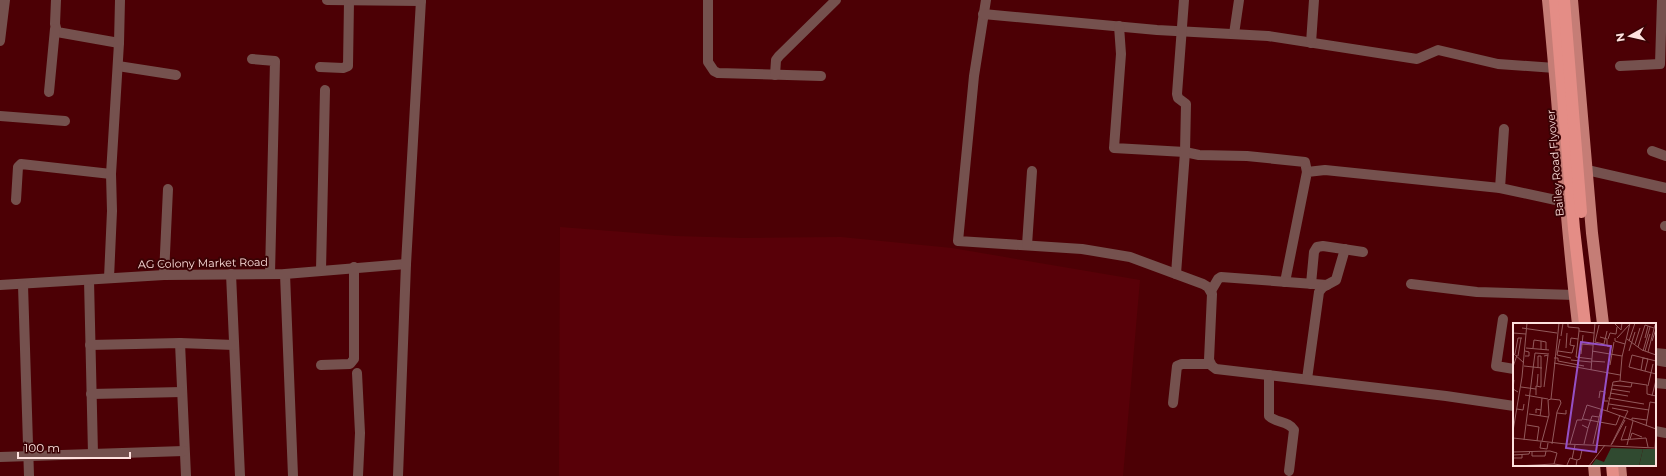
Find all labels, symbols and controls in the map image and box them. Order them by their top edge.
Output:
north arrow [1610,16,1650,56]
text: N [1613,32,1628,43]
street label: Bailey Road Flyover [1543,109,1567,217]
street label: AG Colony Market Road [138,255,268,271]
inset map [1513,323,1656,466]
scale bar [18,434,130,460]
text: 100 m [24,440,60,455]

